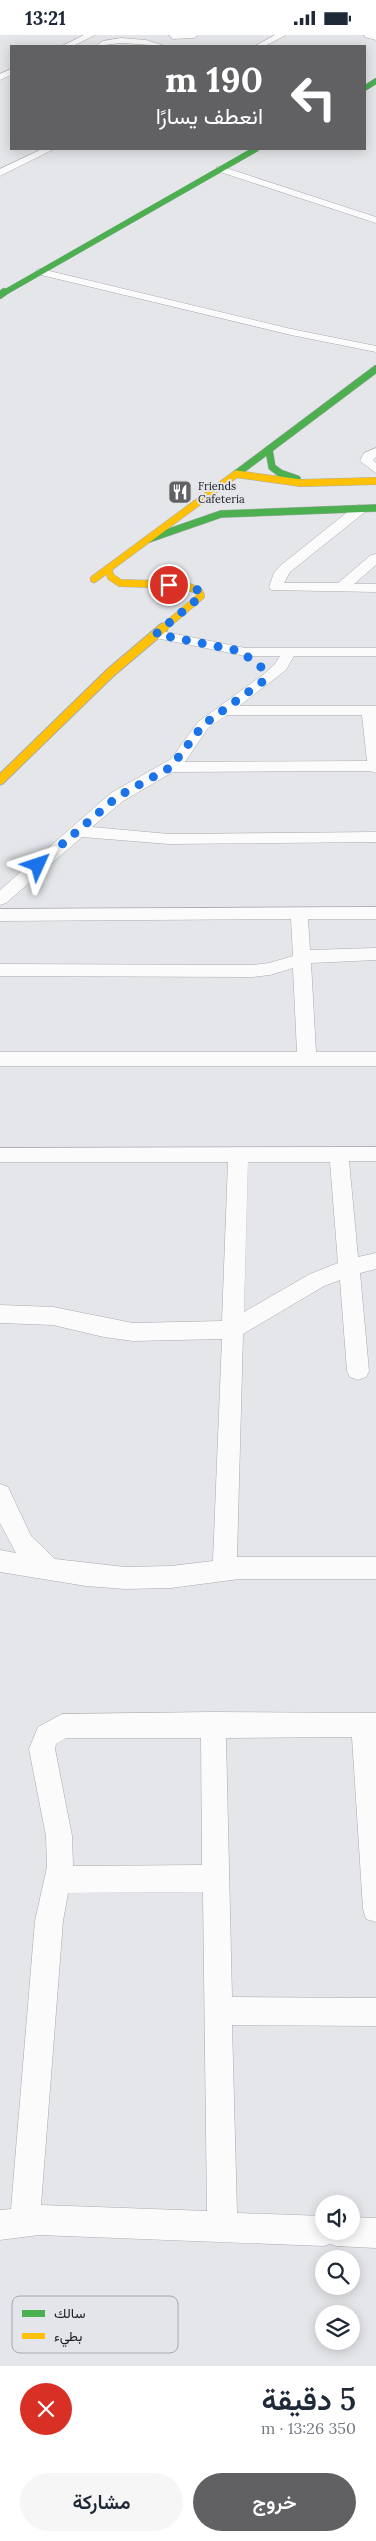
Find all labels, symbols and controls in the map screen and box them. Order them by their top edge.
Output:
text: 13:21 [25,6,66,30]
text: 190 m [165,57,263,102]
icon: left [281,65,346,130]
text: انعطف يسارًا [156,102,263,130]
restaurant icon: Friends Cafeteria [167,479,193,505]
place label: Friends Cafeteria [198,479,245,506]
pin [148,564,190,606]
icon: arrive [155,571,183,599]
position arrow [11,838,63,890]
map controls [315,2195,360,2350]
button: sound [315,2195,360,2240]
button: search [315,2250,360,2295]
legend [12,2296,178,2353]
text: سالك [54,2304,85,2322]
button: layers [315,2305,360,2350]
text: بطيء [54,2327,82,2348]
text: 5 دقيقة [261,2380,356,2418]
button: close [20,2383,72,2435]
text: 350 m · 13:26 [261,2418,356,2438]
button: مشاركة [20,2473,183,2531]
button: خروج [193,2473,356,2531]

